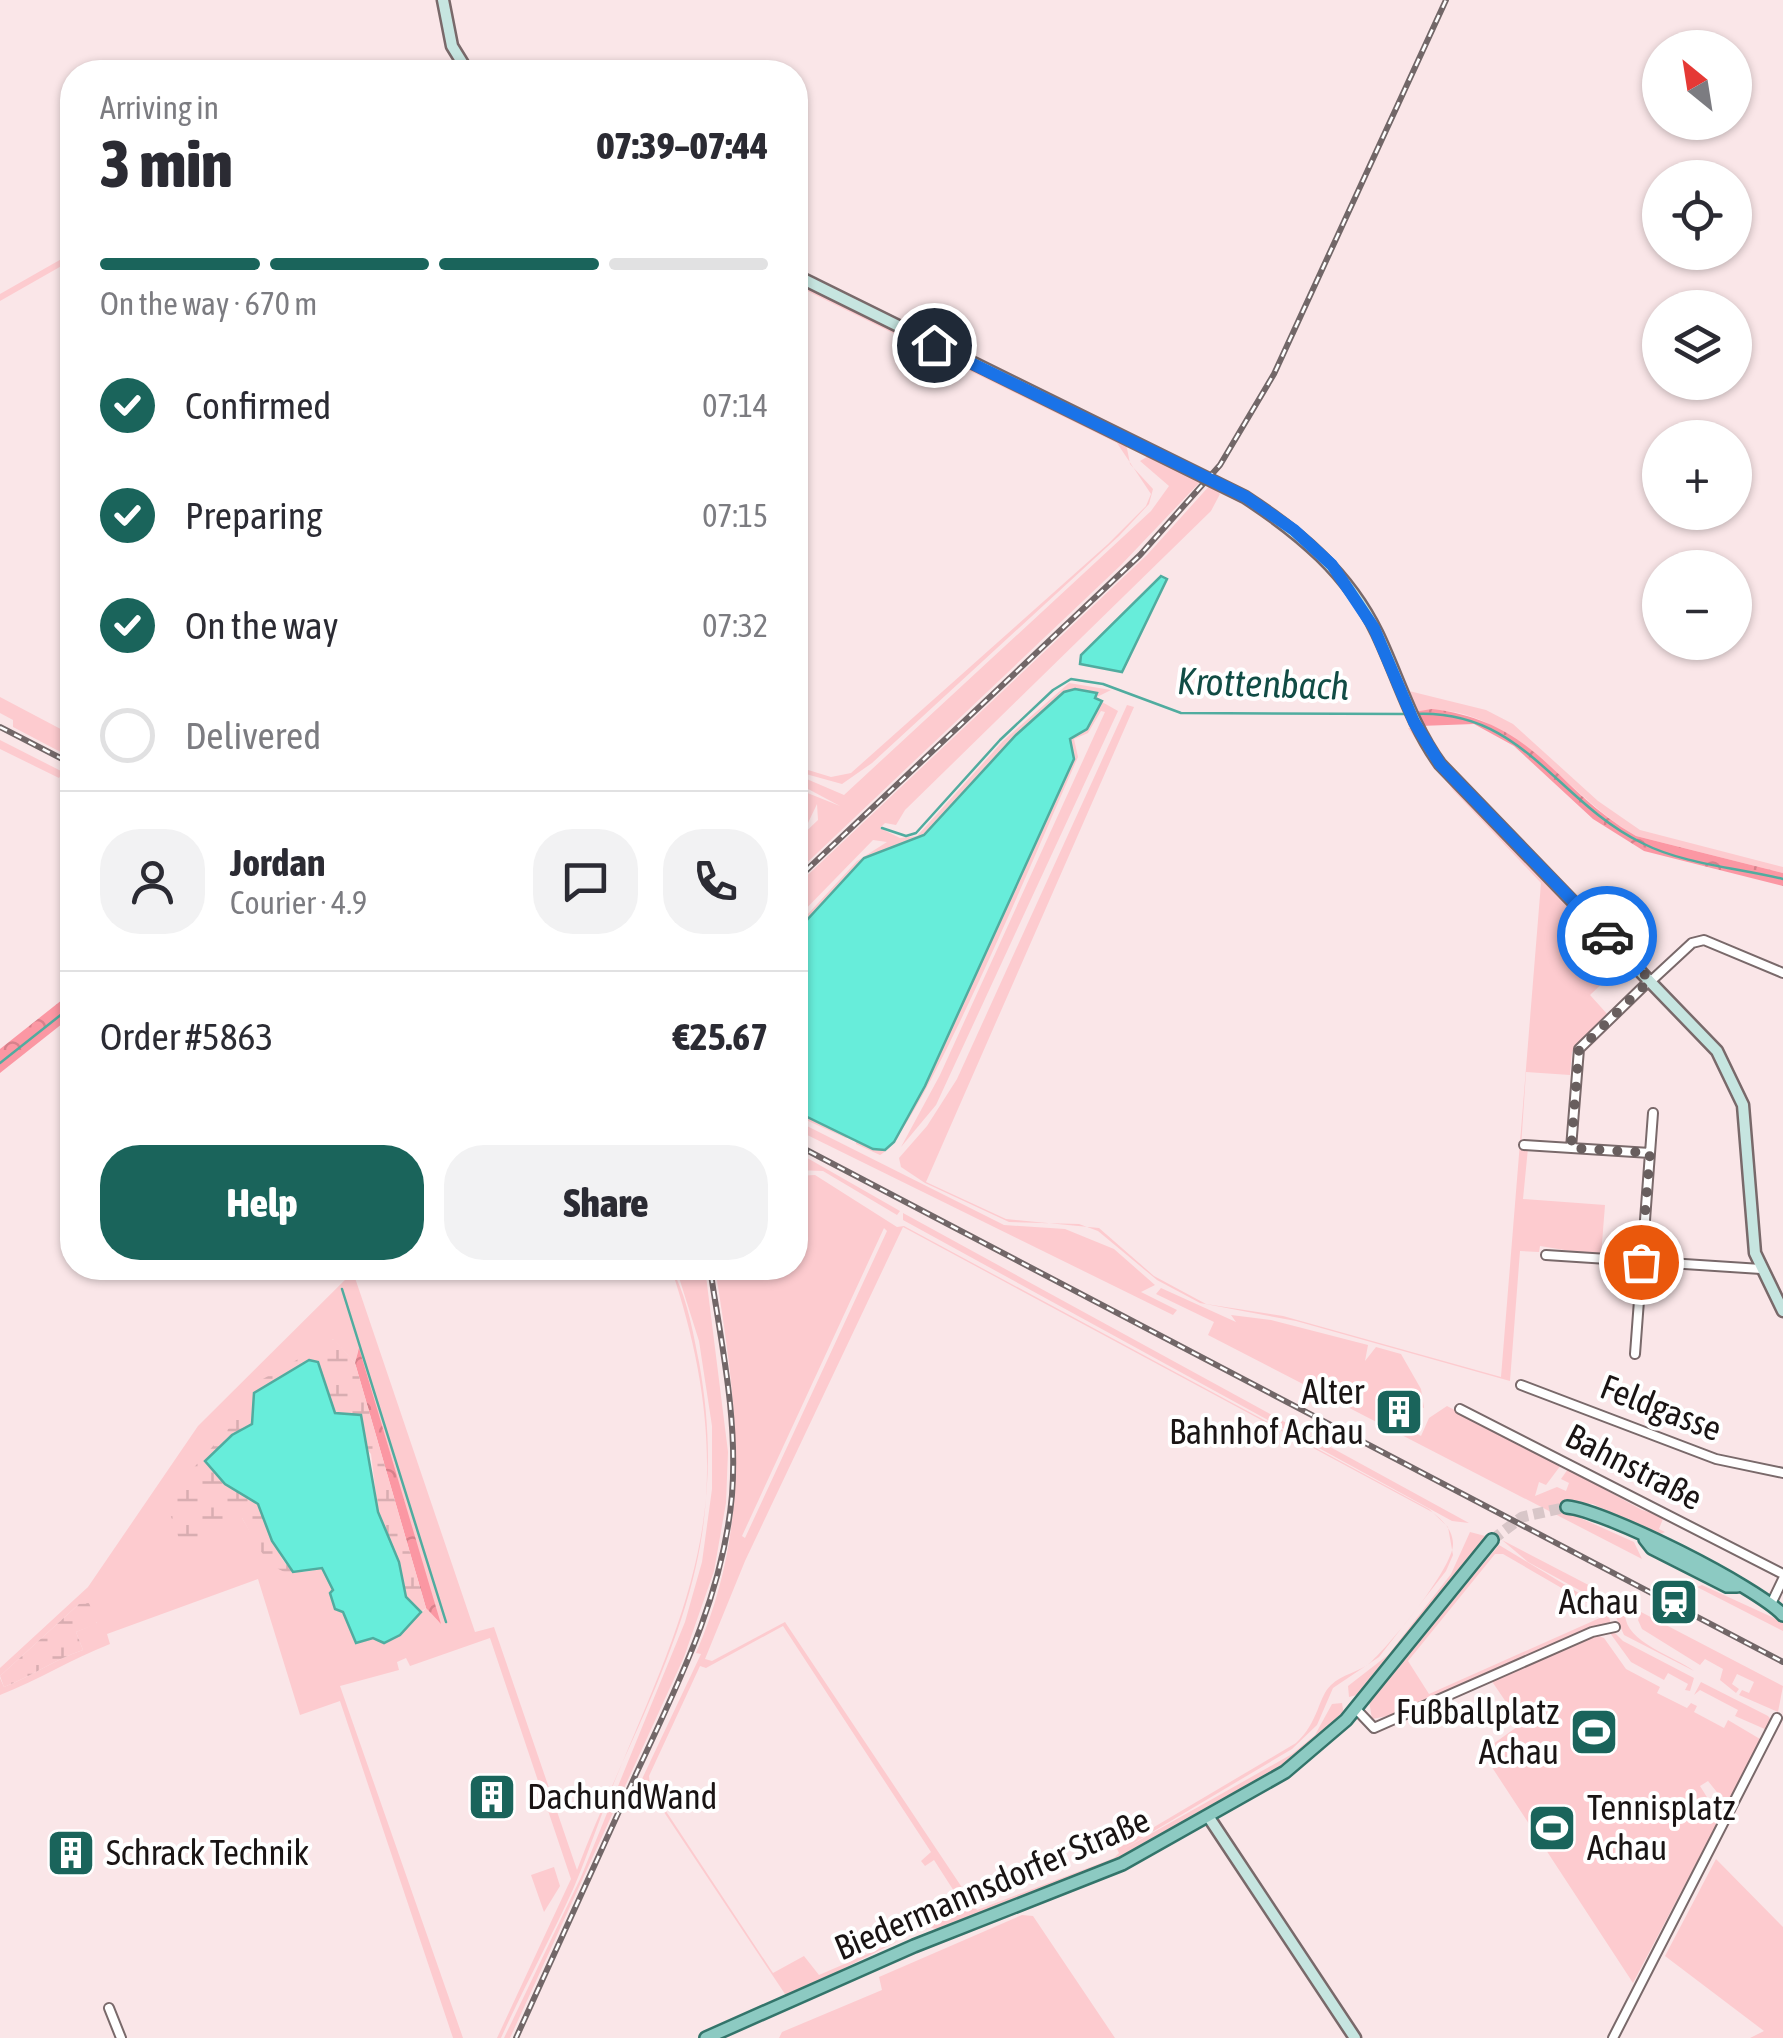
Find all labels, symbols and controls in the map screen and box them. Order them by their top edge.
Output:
north arrow [1642,30,1752,140]
map controls [1642,30,1752,660]
text: Arriving in [100,89,219,126]
text: 07:39–07:44 [596,124,768,167]
text: 3 min [100,126,233,201]
button: locate [1642,160,1752,270]
text: On the way · 670 m [100,285,317,322]
button: layers [1642,290,1752,400]
pin [892,303,977,388]
icon: home [907,318,962,373]
icon: check [100,378,155,433]
text: Confirmed [185,384,331,427]
text: 07:14 [702,387,768,424]
button: + [1642,420,1752,530]
icon: check [100,488,155,543]
text: Preparing [185,494,323,537]
text: 07:15 [702,497,768,534]
button: − [1642,550,1752,660]
icon: check [100,598,155,653]
text: On the way [185,604,338,647]
text: 07:32 [702,607,768,644]
water label: Krottenbach [1176,659,1350,708]
text: Delivered [185,714,321,757]
button: person [100,829,205,934]
button: chat [533,829,638,934]
button: phone [663,829,768,934]
text: Jordan [230,841,325,884]
text: Courier · 4.9 [230,884,367,921]
courier [1557,886,1657,986]
icon: car [1580,909,1635,964]
text: Order #5863 [100,1015,273,1058]
text: €25.67 [673,1015,768,1058]
button: Help [100,1145,424,1260]
button: Share [444,1145,768,1260]
pin [1599,1220,1684,1305]
icon: bag [1614,1235,1669,1290]
street label: Feldgasse [1595,1366,1727,1448]
place label: Alter Bahnhof Achau [1169,1371,1365,1451]
building icon: Alter Bahnhof Achau [1373,1386,1425,1438]
street label: Bahnstraße [1560,1415,1709,1517]
station icon: Achau [1648,1576,1700,1628]
place label: Achau [1559,1581,1639,1621]
place label: Fußballplatz Achau [1396,1691,1559,1771]
sports icon: Fußballplatz Achau [1568,1706,1620,1758]
building icon: DachundWand [466,1771,518,1823]
place label: DachundWand [527,1776,717,1816]
place label: Tennisplatz Achau [1587,1787,1736,1867]
street label: Biedermannsdorfer Straße [828,1799,1155,1967]
sports icon: Tennisplatz Achau [1526,1802,1578,1854]
building icon: Schrack Technik [45,1827,97,1879]
place label: Schrack Technik [106,1832,309,1872]

